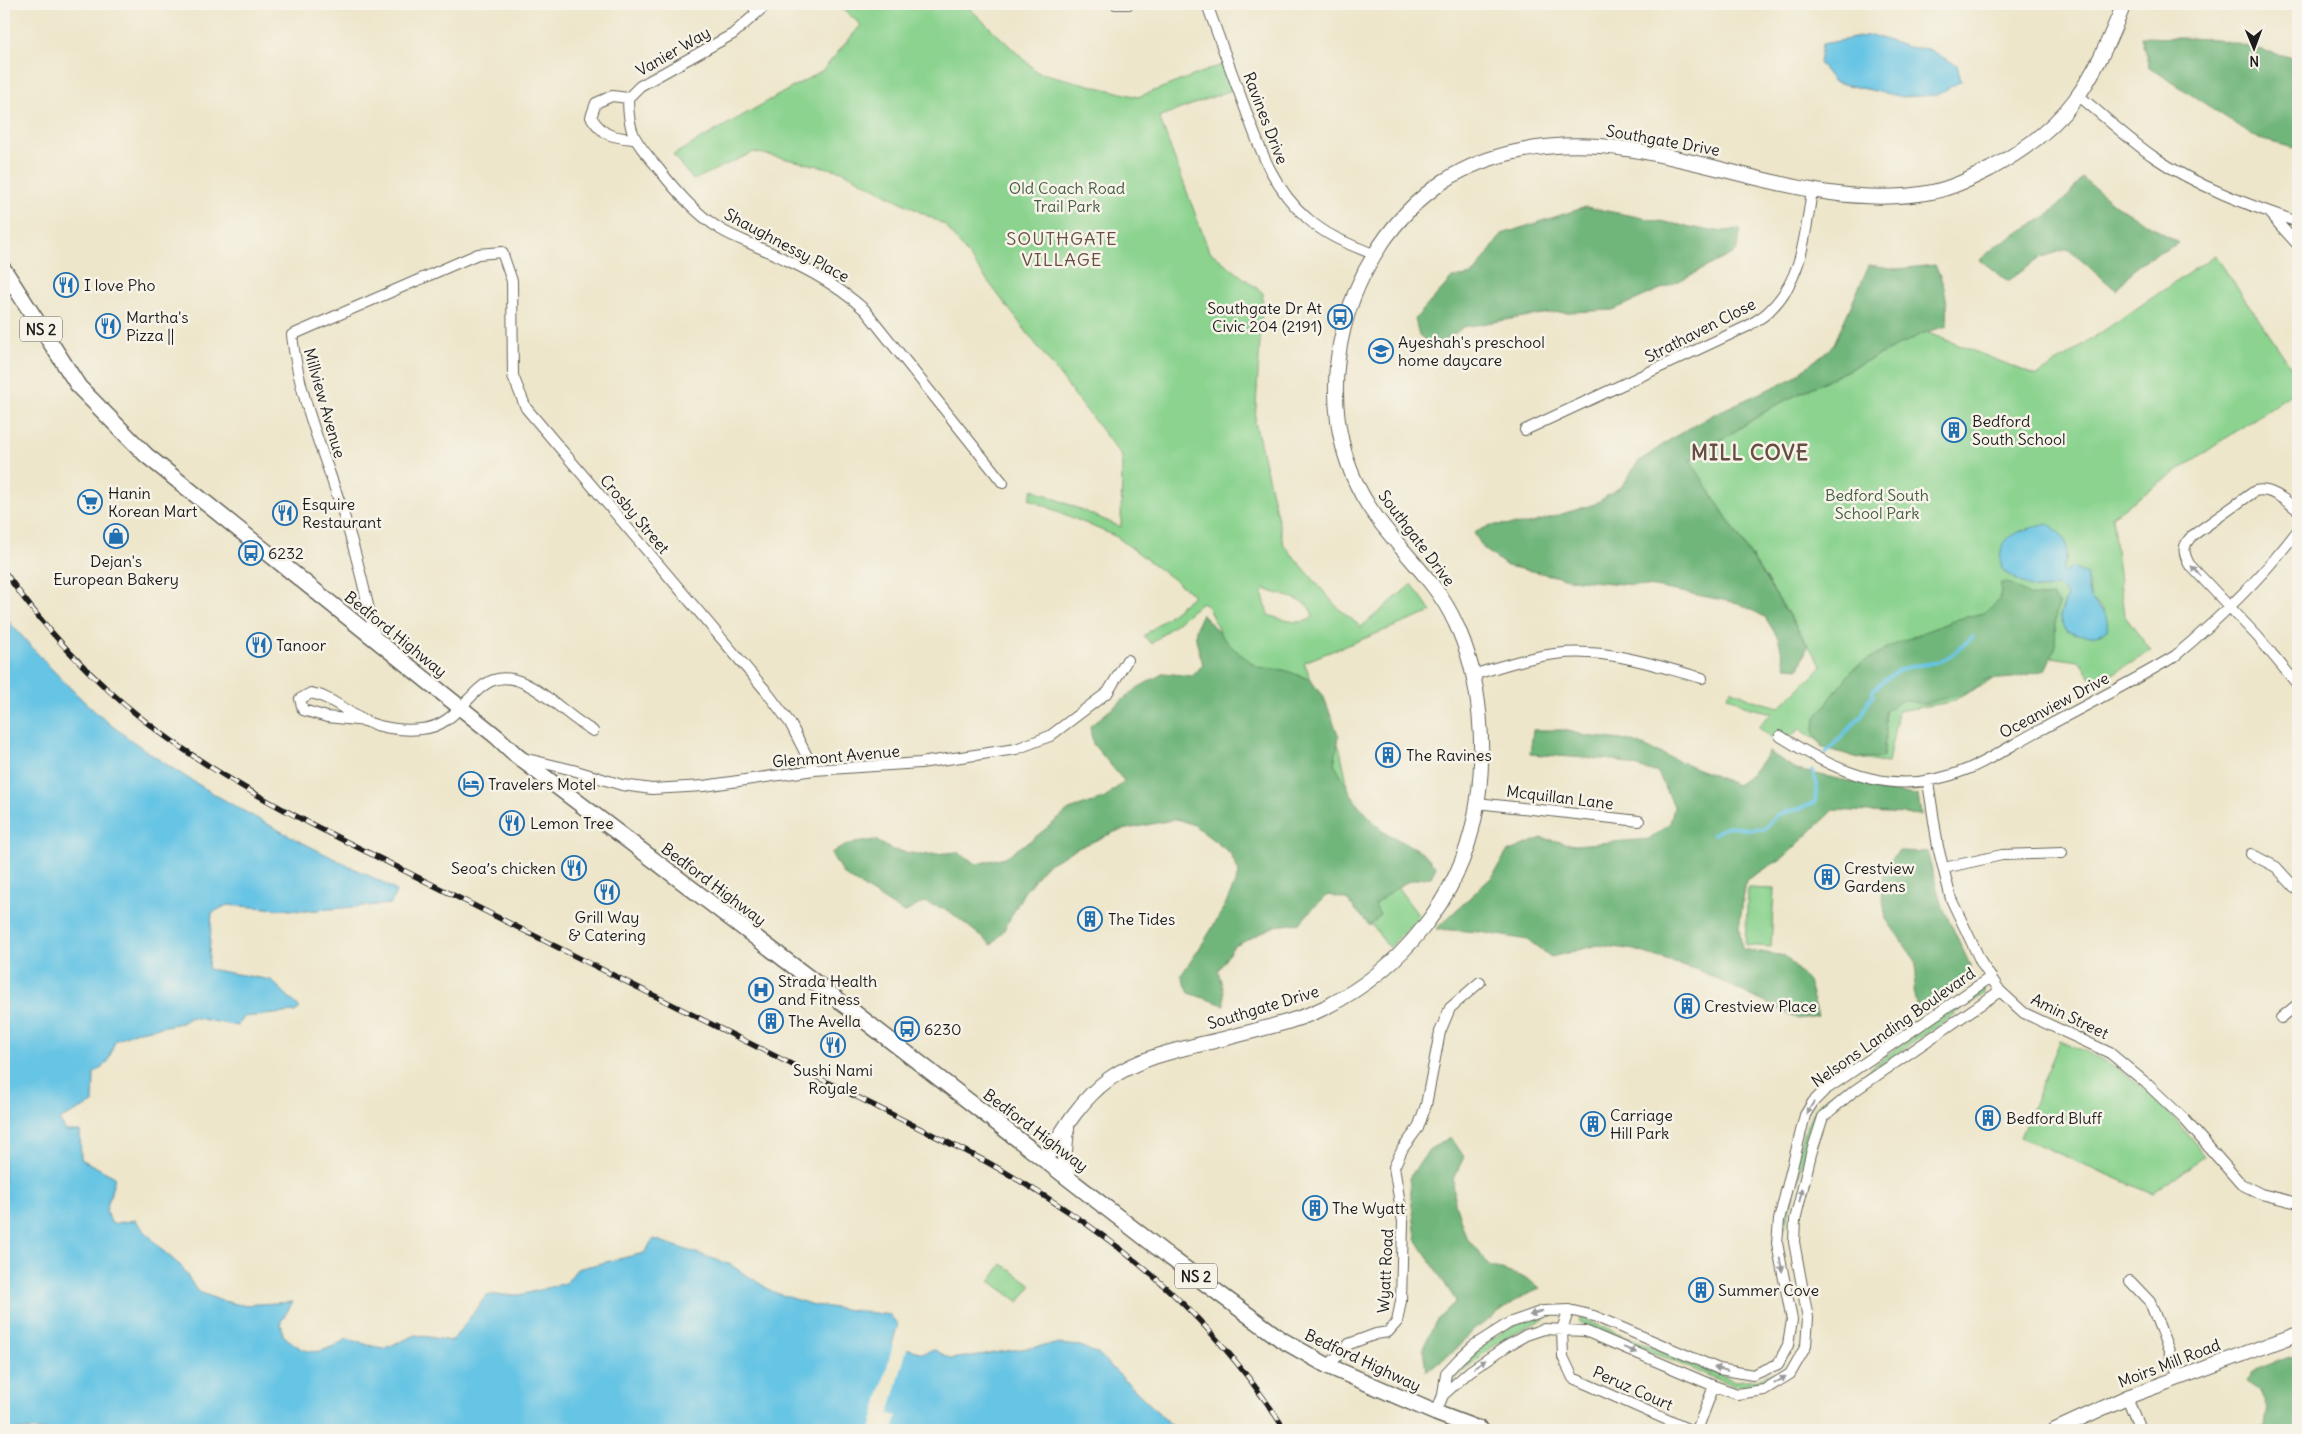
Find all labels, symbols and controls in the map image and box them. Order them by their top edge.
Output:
street label: Vanier Way [632,22,714,80]
north arrow [2230,22,2280,72]
text: N [2249,52,2259,70]
street label: Ravines Drive [1239,69,1293,167]
street label: Southgate Drive [1604,120,1722,160]
park label: Old Coach Road Trail Park [1009,178,1125,216]
street label: Shaughnessy Place [721,204,853,286]
district label: SOUTHGATE VILLAGE [1006,227,1118,271]
restaurant icon: I love Pho [53,272,79,298]
place label: I love Pho [84,275,155,295]
street label: Strathaven Close [1641,293,1759,367]
place label: Southgate Dr At Civic 204 (2191) [1207,298,1323,336]
bus stop icon: Southgate Dr At Civic 204 (2191) [1327,304,1353,330]
place label: Martha's Pizza || [126,307,189,345]
restaurant icon: Martha's Pizza || [95,313,121,339]
road number: NS 2 [20,316,62,342]
place label: Ayeshah's preschool home daycare [1398,332,1545,370]
school or university icon: Ayeshah's preschool home daycare [1368,338,1394,364]
street label: Millview Avenue [300,346,350,460]
place label: Bedford South School [1972,411,2066,449]
building icon: Bedford South School [1941,417,1967,443]
district label: MILL COVE [1691,439,1809,466]
street label: Crosby Street [596,470,674,558]
place label: Hanin Korean Mart [108,483,198,521]
park label: Bedford South School Park [1825,485,1929,523]
street label: Southgate Drive [1374,486,1460,590]
supermarket icon: Hanin Korean Mart [77,489,103,515]
place label: Esquire Restaurant [302,494,382,532]
restaurant icon: Esquire Restaurant [272,500,298,526]
shop icon: Dejan's European Bakery [103,523,129,549]
bus stop icon: 6232 [238,540,264,566]
place label: 6232 [268,543,304,563]
place label: Dejan's European Bakery [53,551,179,589]
one-way arrow [2190,565,2202,577]
street label: Bedford Highway [341,587,451,681]
restaurant icon: Tanoor [246,632,272,658]
place label: Tanoor [276,635,327,655]
street label: Oceanview Drive [1996,668,2112,742]
street label: Glenmont Avenue [771,740,901,772]
building icon: The Ravines [1375,742,1401,768]
place label: The Ravines [1406,745,1492,765]
hotel icon: Travelers Motel [458,771,484,797]
place label: Travelers Motel [488,774,596,794]
street label: Mcquillan Lane [1505,781,1615,813]
restaurant icon: Lemon Tree [499,810,525,836]
place label: Lemon Tree [530,813,614,833]
street label: Bedford Highway [658,838,770,930]
restaurant icon: Seoa’s chicken [561,855,587,881]
place label: Seoa’s chicken [451,858,556,878]
place label: Crestview Gardens [1844,858,1915,896]
building icon: Crestview Gardens [1814,864,1840,890]
restaurant icon: Grill Way & Catering [594,879,620,905]
building icon: The Tides [1077,906,1103,932]
place label: Grill Way & Catering [568,907,646,945]
place label: The Tides [1108,909,1175,929]
street label: Nelsons Landing Boulevard [1807,963,1979,1091]
place label: Strada Health and Fitness [778,971,877,1009]
hospital icon: Strada Health and Fitness [748,977,774,1003]
street label: Southgate Drive [1205,981,1321,1033]
street label: Amin Street [2028,989,2113,1044]
building icon: Crestview Place [1674,993,1700,1019]
place label: Crestview Place [1704,996,1817,1016]
building icon: The Avella [758,1008,784,1034]
place label: The Avella [788,1011,861,1031]
bus stop icon: 6230 [894,1016,920,1042]
place label: 6230 [924,1019,962,1039]
restaurant icon: Sushi Nami Royale [820,1032,846,1058]
place label: Sushi Nami Royale [793,1060,873,1098]
street label: Bedford Highway [980,1084,1092,1176]
one-way arrow [1806,1101,1815,1114]
place label: Carriage Hill Park [1610,1105,1673,1143]
building icon: Bedford Bluff [1975,1105,2001,1131]
place label: Bedford Bluff [2006,1108,2103,1128]
building icon: Carriage Hill Park [1580,1111,1606,1137]
one-way arrow [1797,1187,1805,1202]
building icon: The Wyatt [1302,1195,1328,1221]
place label: The Wyatt [1332,1198,1406,1218]
street label: Wyatt Road [1373,1228,1397,1314]
one-way arrow [1778,1257,1786,1273]
road number: NS 2 [1175,1264,1217,1288]
building icon: Summer Cove [1688,1277,1714,1303]
place label: Summer Cove [1718,1280,1819,1300]
one-way arrow [1528,1310,1543,1318]
street label: Bedford Highway [1302,1324,1424,1396]
street label: Moirs Mill Road [2115,1334,2223,1392]
one-way arrow [1622,1346,1637,1354]
one-way arrow [1474,1359,1487,1369]
street label: Peruz Court [1590,1361,1677,1415]
one-way arrow [1714,1365,1729,1373]
one-way arrow [1774,1376,1787,1385]

